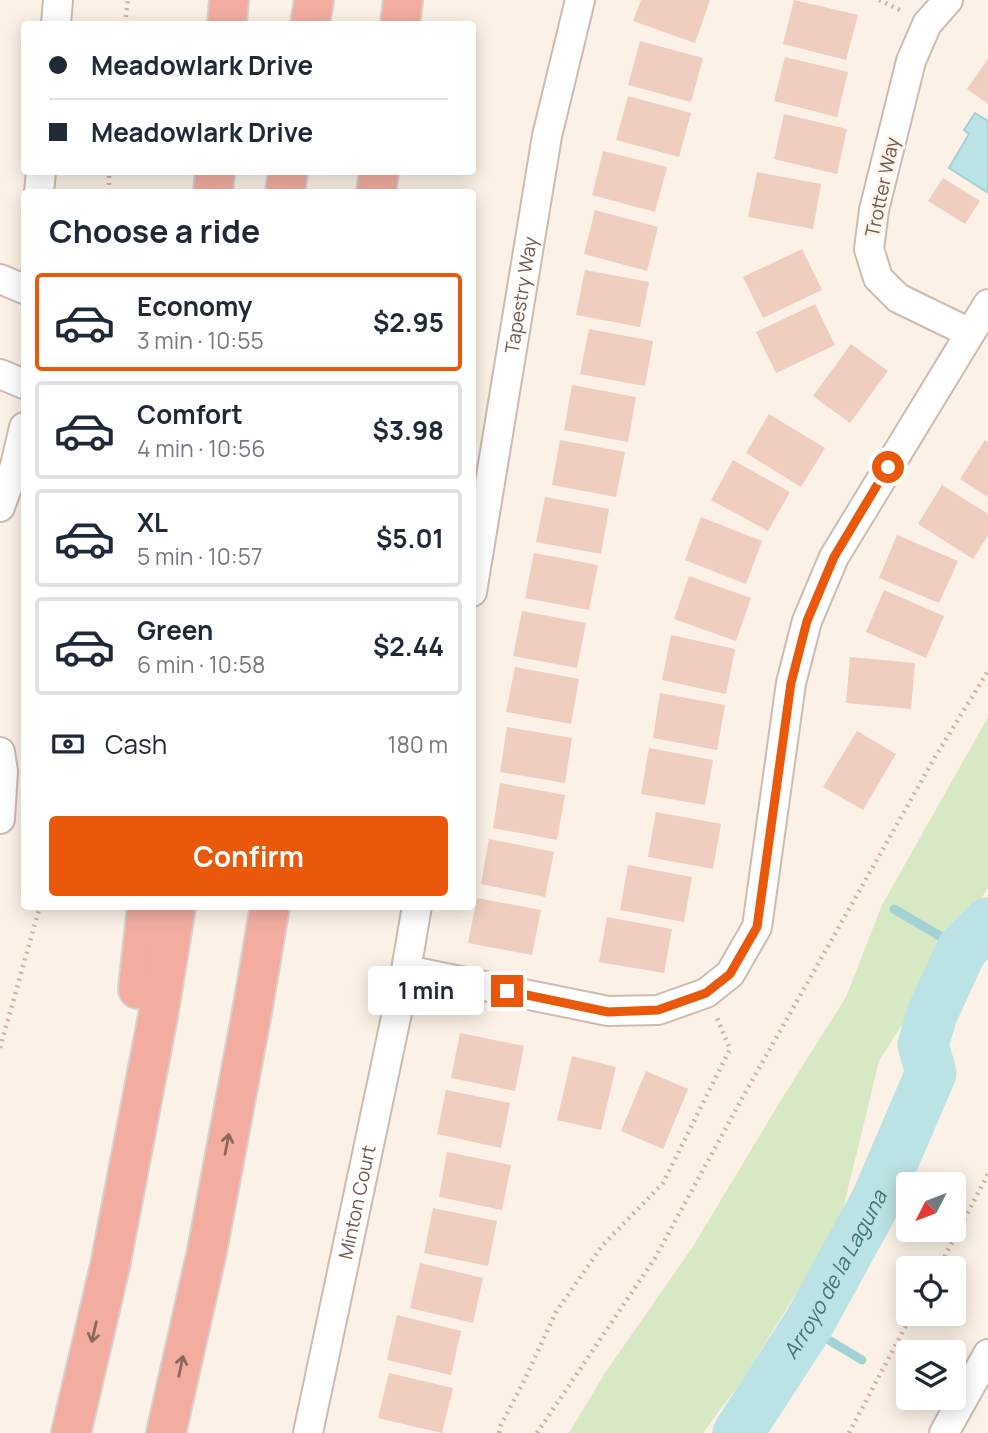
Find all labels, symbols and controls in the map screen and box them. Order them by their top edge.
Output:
text: Meadowlark Drive [91,47,313,83]
text: Meadowlark Drive [91,114,313,150]
street label: Trotter Way [859,135,905,239]
text: Choose a ride [49,209,260,253]
street label: Tapestry Way [498,235,543,355]
text: Economy [137,288,252,324]
icon: car [53,291,116,354]
text: $2.95 [373,304,444,340]
text: 3 min · 10:55 [137,324,264,356]
text: Comfort [137,396,243,432]
icon: car [53,399,116,462]
text: $3.98 [373,412,444,448]
text: 4 min · 10:56 [137,432,266,464]
route start [872,451,904,483]
text: XL [137,504,168,540]
icon: car [53,507,116,570]
text: $5.01 [376,520,444,556]
text: 5 min · 10:57 [137,540,263,572]
text: Green [137,612,213,648]
icon: car [53,615,116,678]
text: $2.44 [373,628,444,664]
text: 6 min · 10:58 [137,648,265,680]
icon: cash [49,725,87,763]
text: Cash [105,726,167,762]
text: 180 m [388,728,448,760]
button: Confirm [49,816,448,896]
callout: 1 min [367,967,482,1016]
text: 1 min [398,974,454,1006]
route end [491,975,523,1007]
one-way arrow [221,1133,234,1156]
street label: Minton Court [332,1143,382,1262]
north arrow [896,1172,966,1242]
map controls [896,1172,966,1410]
water label: Arroyo de la Laguna [776,1185,893,1364]
button: locate [896,1256,966,1326]
one-way arrow [87,1320,101,1343]
button: layers [896,1340,966,1410]
one-way arrow [175,1355,189,1378]

